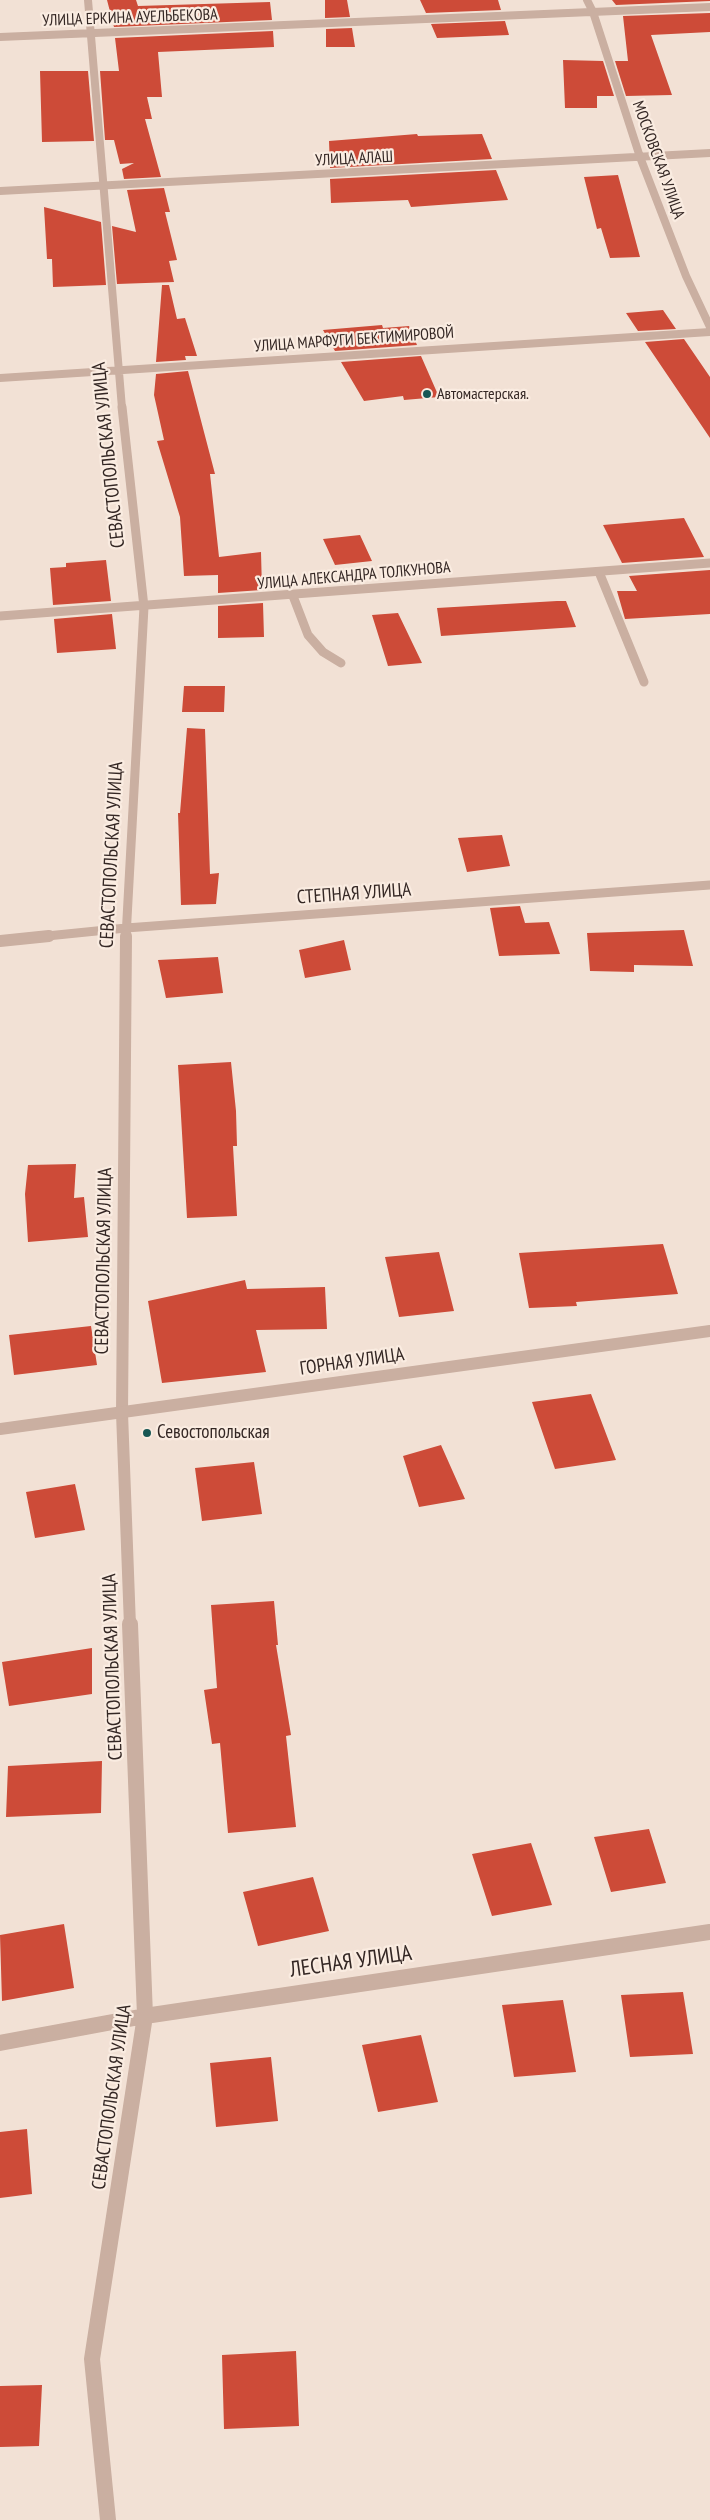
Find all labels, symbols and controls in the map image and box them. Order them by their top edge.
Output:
street label: УЛИЦА ЕРКИНА АУЕЛЬБЕКОВА [42,5,218,31]
street label: МОСКОВСКАЯ УЛИЦА [628,98,688,222]
street label: УЛИЦА АЛАШ [315,147,393,171]
street label: УЛИЦА МАРФУГИ БЕКТИМИРОВОЙ [253,323,455,357]
street label: СЕВАСТОПОЛЬСКАЯ УЛИЦА [88,361,130,549]
place label: Автомастерская. [437,384,529,404]
marker: Автомастерская. [421,388,433,400]
street label: УЛИЦА АЛЕКСАНДРА ТОЛКУНОВА [257,558,451,594]
street label: СЕВАСТОПОЛЬСКАЯ УЛИЦА [96,761,128,949]
street label: СТЕПНАЯ УЛИЦА [296,879,412,909]
street label: СЕВАСТОПОЛЬСКАЯ УЛИЦА [91,1167,117,1355]
street label: ГОРНАЯ УЛИЦА [298,1343,406,1381]
place label: Севостопольская [157,1422,270,1444]
marker: Севостопольская [141,1427,153,1439]
street label: СЕВАСТОПОЛЬСКАЯ УЛИЦА [98,1573,128,1761]
street label: ЛЕСНАЯ УЛИЦА [288,1940,414,1984]
street label: СЕВАСТОПОЛЬСКАЯ УЛИЦА [88,2003,136,2191]

